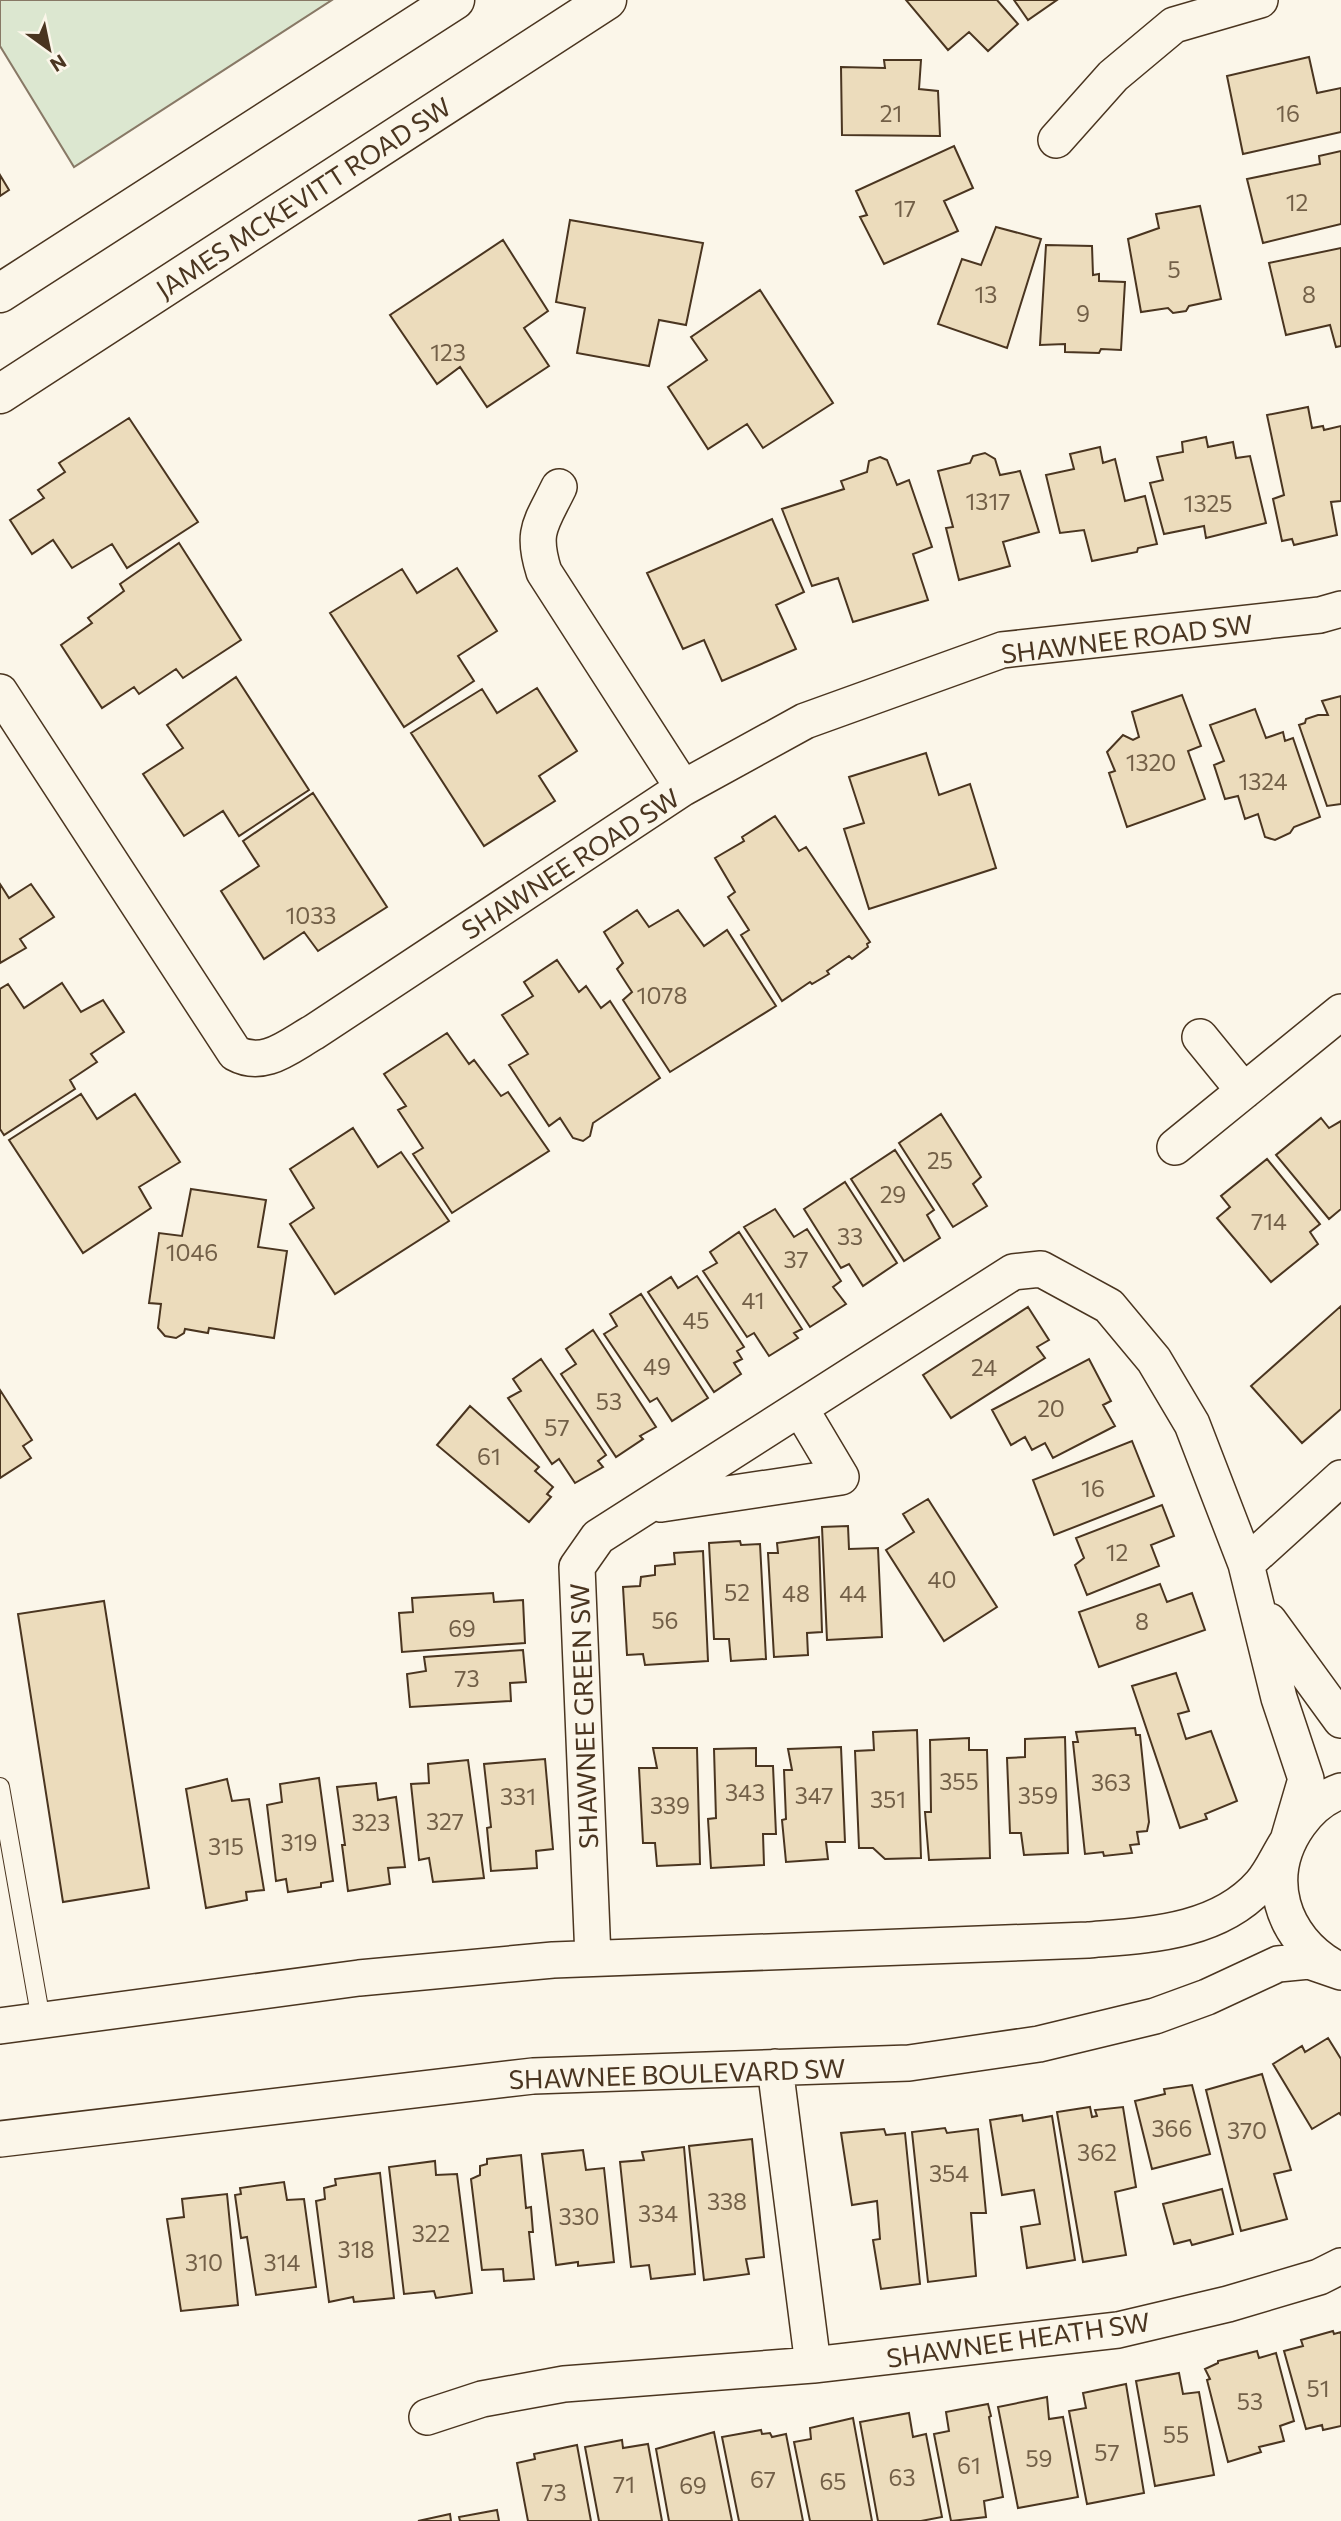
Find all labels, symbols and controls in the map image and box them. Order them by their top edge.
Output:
north arrow [14,14,84,84]
text: N [46,50,71,77]
street label: JAMES MCKEVITT ROAD SW [150,90,456,304]
house number: 21 [880,99,902,127]
house number: 16 [1276,99,1300,127]
house number: 12 [1286,188,1308,216]
house number: 17 [894,194,916,222]
house number: 5 [1167,255,1181,283]
house number: 13 [975,280,997,308]
house number: 8 [1302,280,1316,308]
house number: 9 [1076,299,1090,327]
house number: 123 [430,338,466,366]
house number: 1317 [966,487,1010,515]
house number: 1325 [1184,489,1232,517]
street label: SHAWNEE ROAD SW [999,607,1255,669]
house number: 1320 [1126,748,1176,776]
house number: 1324 [1238,767,1288,795]
street label: SHAWNEE ROAD SW [455,781,685,945]
house number: 1033 [286,901,336,929]
house number: 1078 [637,981,687,1009]
house number: 25 [927,1146,953,1174]
house number: 29 [880,1180,906,1208]
house number: 714 [1251,1207,1287,1235]
house number: 33 [837,1222,863,1250]
house number: 1046 [166,1238,218,1266]
house number: 37 [783,1245,809,1273]
house number: 41 [742,1286,764,1314]
house number: 45 [682,1306,710,1334]
house number: 49 [643,1352,671,1380]
house number: 24 [971,1353,997,1381]
house number: 53 [596,1387,622,1415]
house number: 20 [1037,1394,1065,1422]
house number: 57 [544,1413,570,1441]
house number: 61 [477,1442,501,1470]
house number: 16 [1081,1474,1105,1502]
house number: 12 [1106,1538,1128,1566]
house number: 40 [928,1565,956,1593]
house number: 52 [724,1578,750,1606]
house number: 48 [782,1579,810,1607]
house number: 44 [839,1579,867,1607]
street label: SHAWNEE GREEN SW [563,1583,603,1849]
house number: 56 [651,1606,679,1634]
house number: 8 [1135,1607,1149,1635]
house number: 69 [448,1614,476,1642]
house number: 73 [454,1664,480,1692]
house number: 355 [939,1767,979,1795]
house number: 363 [1091,1768,1131,1796]
house number: 343 [725,1778,765,1806]
house number: 347 [795,1781,833,1809]
house number: 359 [1018,1781,1058,1809]
house number: 331 [500,1782,536,1810]
house number: 351 [870,1785,906,1813]
house number: 339 [650,1791,690,1819]
house number: 327 [426,1807,464,1835]
house number: 323 [352,1808,390,1836]
house number: 319 [281,1828,317,1856]
house number: 315 [208,1832,244,1860]
street label: SHAWNEE BOULEVARD SW [508,2052,846,2094]
house number: 366 [1151,2114,1193,2142]
house number: 370 [1227,2116,1267,2144]
house number: 362 [1077,2138,1117,2166]
house number: 354 [929,2159,969,2187]
house number: 338 [707,2187,747,2215]
house number: 334 [638,2199,678,2227]
house number: 330 [558,2202,600,2230]
house number: 322 [412,2219,450,2247]
house number: 318 [338,2235,374,2263]
house number: 310 [185,2248,223,2276]
house number: 314 [264,2248,301,2276]
street label: SHAWNEE HEATH SW [884,2305,1152,2373]
house number: 51 [1306,2374,1330,2402]
house number: 53 [1237,2387,1263,2415]
house number: 55 [1163,2420,1189,2448]
house number: 57 [1094,2438,1120,2466]
house number: 59 [1025,2444,1053,2472]
house number: 61 [957,2451,981,2479]
house number: 63 [888,2463,916,2491]
house number: 67 [750,2465,776,2493]
house number: 65 [819,2467,847,2495]
house number: 71 [613,2470,635,2498]
house number: 69 [679,2471,707,2499]
house number: 73 [541,2478,567,2506]

